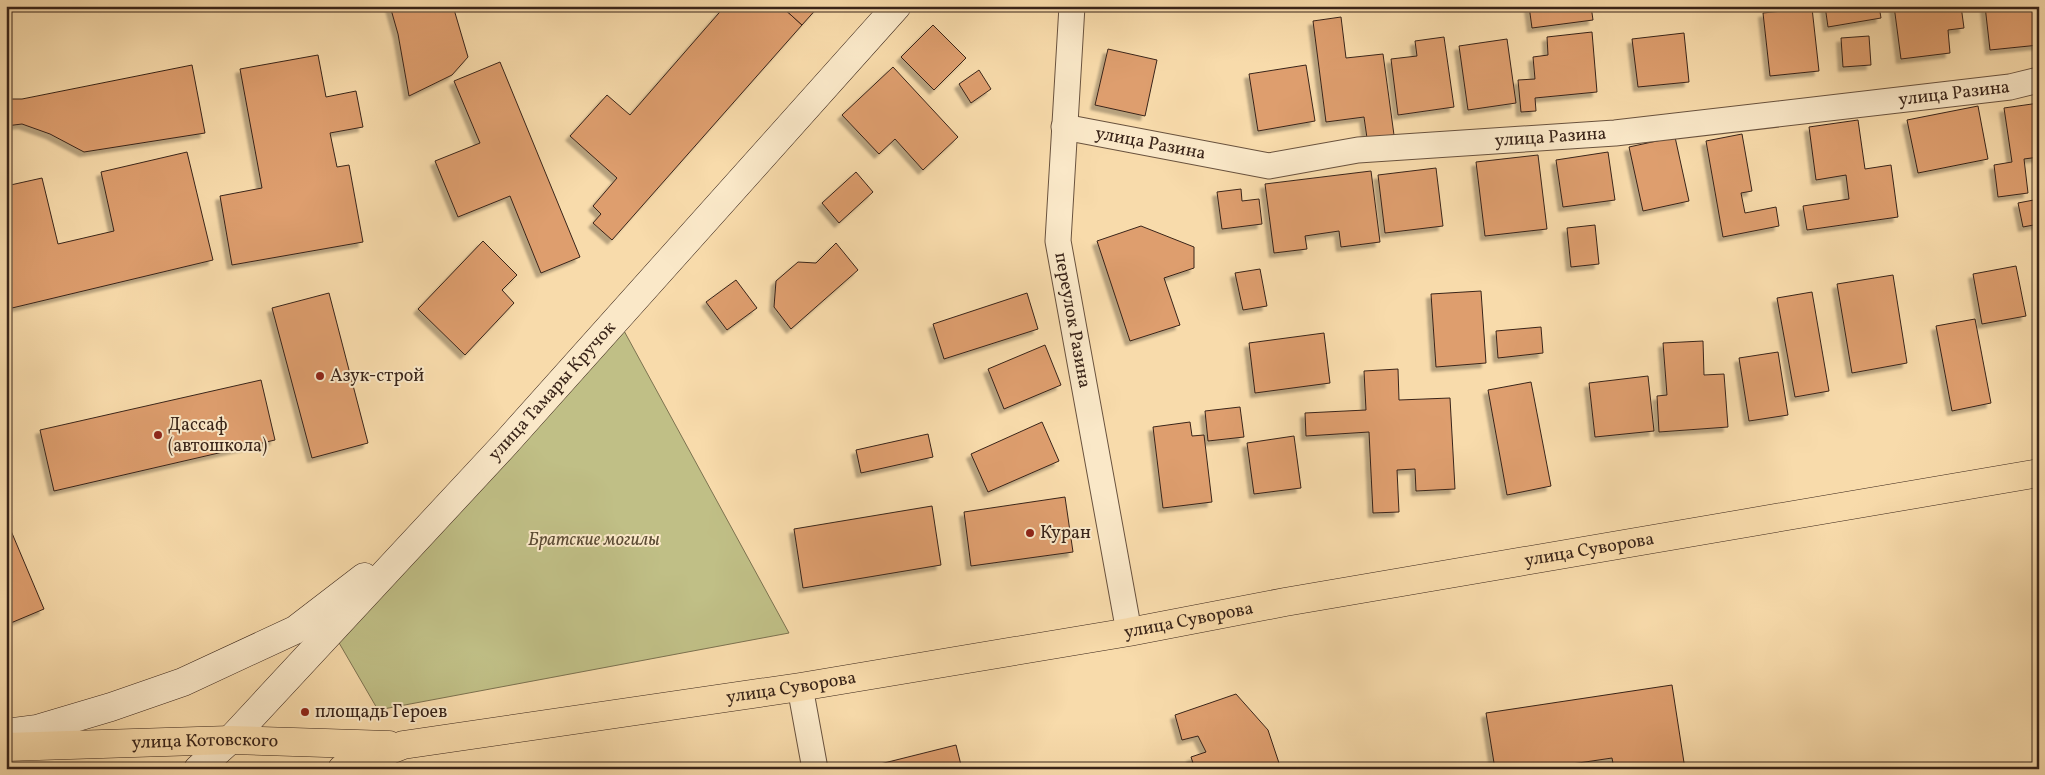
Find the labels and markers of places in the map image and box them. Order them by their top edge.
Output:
place label: Азук-строй [330,364,424,389]
marker: Азук-строй [314,370,326,382]
place label: Дассаф (автошкола) [168,413,267,459]
marker: Дассаф (автошкола) [152,429,164,441]
place label: Куран [1040,521,1091,546]
marker: Куран [1024,527,1036,539]
place label: площадь Героев [315,700,447,725]
marker: площадь Героев [299,706,311,718]

